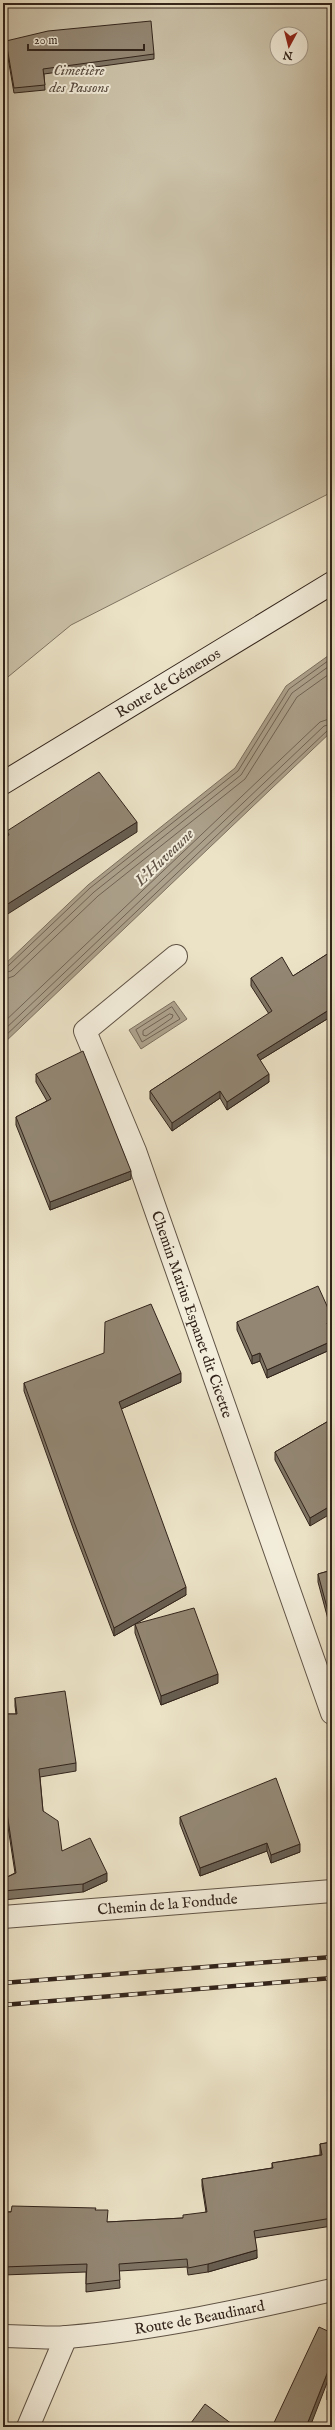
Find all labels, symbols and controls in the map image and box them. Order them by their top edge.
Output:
scale bar [28,26,144,52]
north arrow [269,26,309,66]
text: 20 m [34,33,57,48]
text: N [282,47,294,63]
park label: Cimetière des Passons [48,61,110,97]
street label: Route de Gémenos [112,644,224,722]
water label: L'Huveaune [130,824,199,892]
street label: Chemin Marius Espanet dit Cicette [147,1208,237,1420]
street label: Chemin de la Fondude [97,1889,238,1919]
street label: Route de Beaudinard [133,2296,267,2338]

